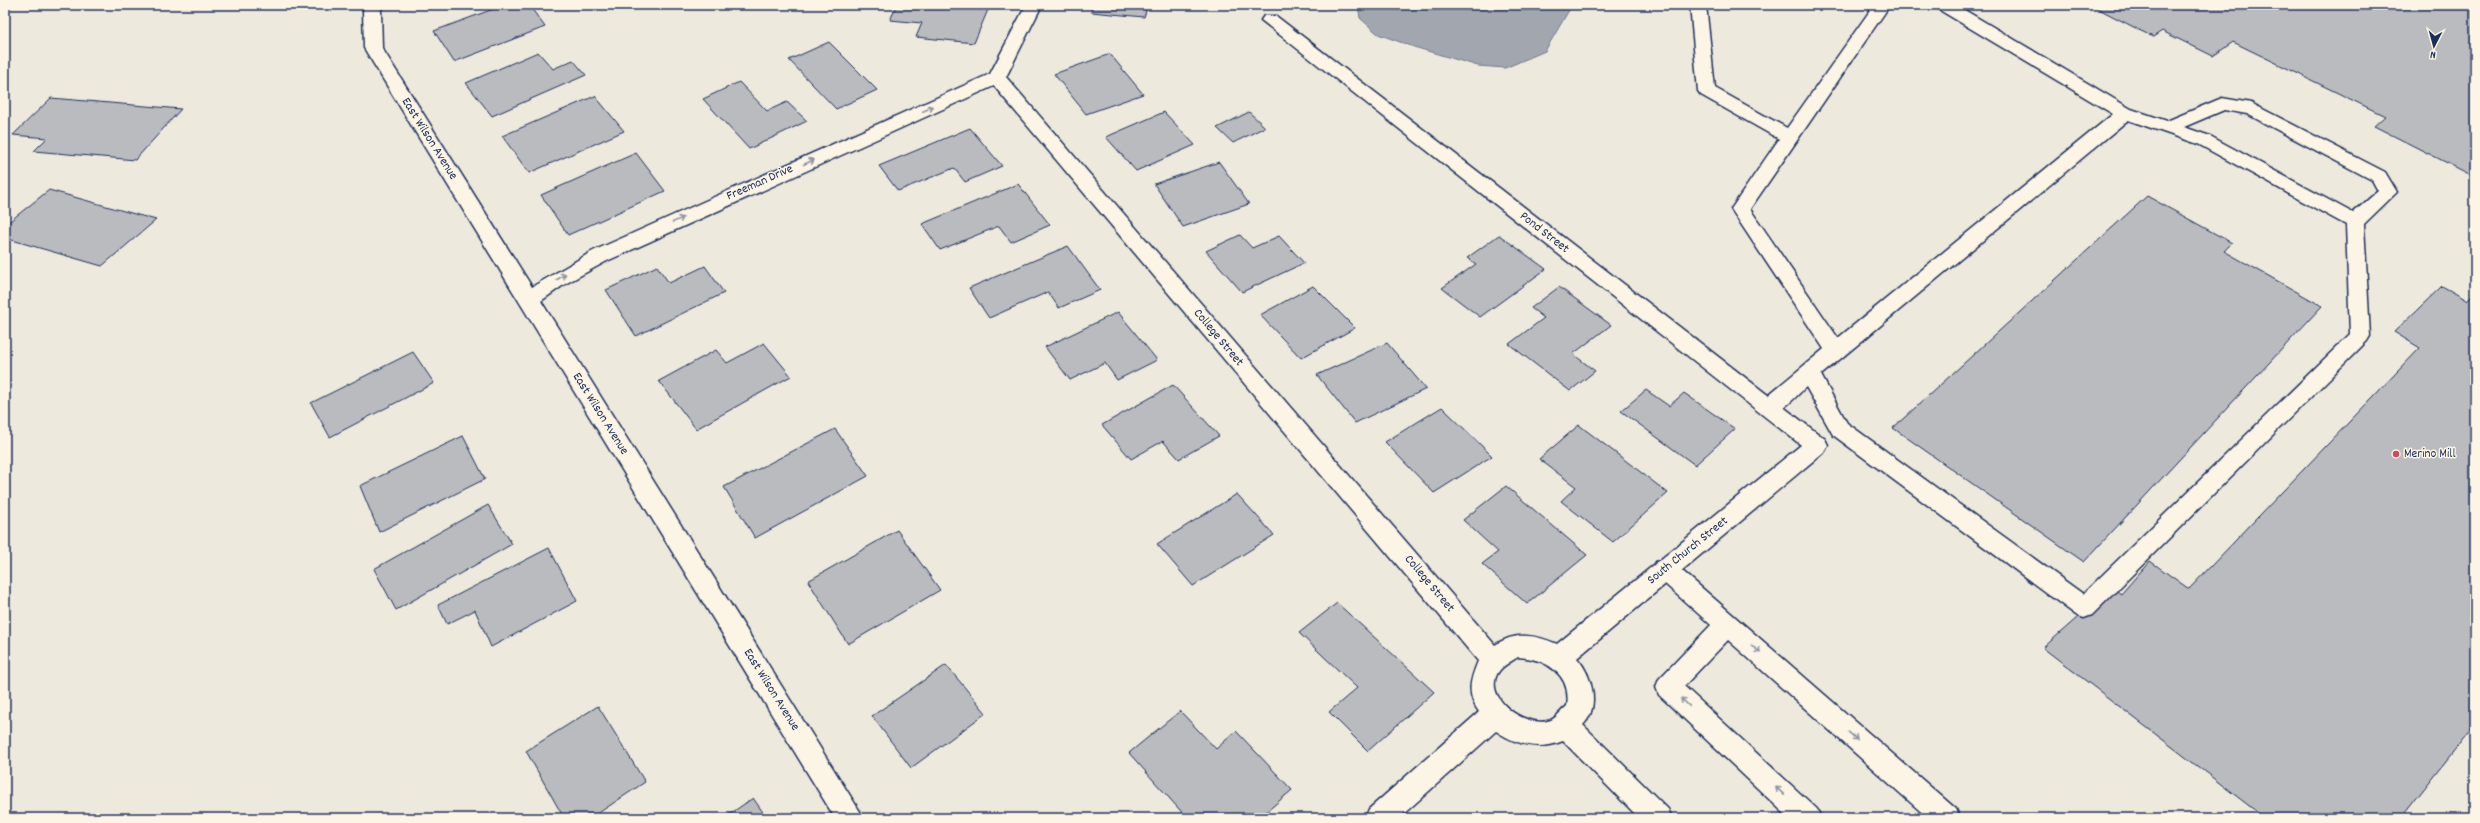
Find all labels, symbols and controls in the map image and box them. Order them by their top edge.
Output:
north arrow [2414,26,2454,66]
text: N [2429,46,2437,62]
street label: East Wilson Avenue [396,94,462,184]
one-way arrow [922,105,934,112]
one-way arrow [803,157,815,165]
street label: Freeman Drive [724,160,797,206]
street label: Pond Street [1515,208,1573,259]
one-way arrow [671,216,683,223]
one-way arrow [555,273,566,281]
street label: College Street [1188,305,1248,371]
street label: East Wilson Avenue [567,369,633,459]
place label: Merino Mill [2404,445,2456,464]
marker: Merino Mill [2391,449,2401,459]
street label: South Church Street [1643,512,1733,590]
street label: College Street [1399,551,1459,617]
street label: East Wilson Avenue [738,645,804,735]
one-way arrow [1751,645,1761,654]
one-way arrow [1680,698,1690,707]
one-way arrow [1848,731,1858,740]
one-way arrow [1775,787,1785,796]

